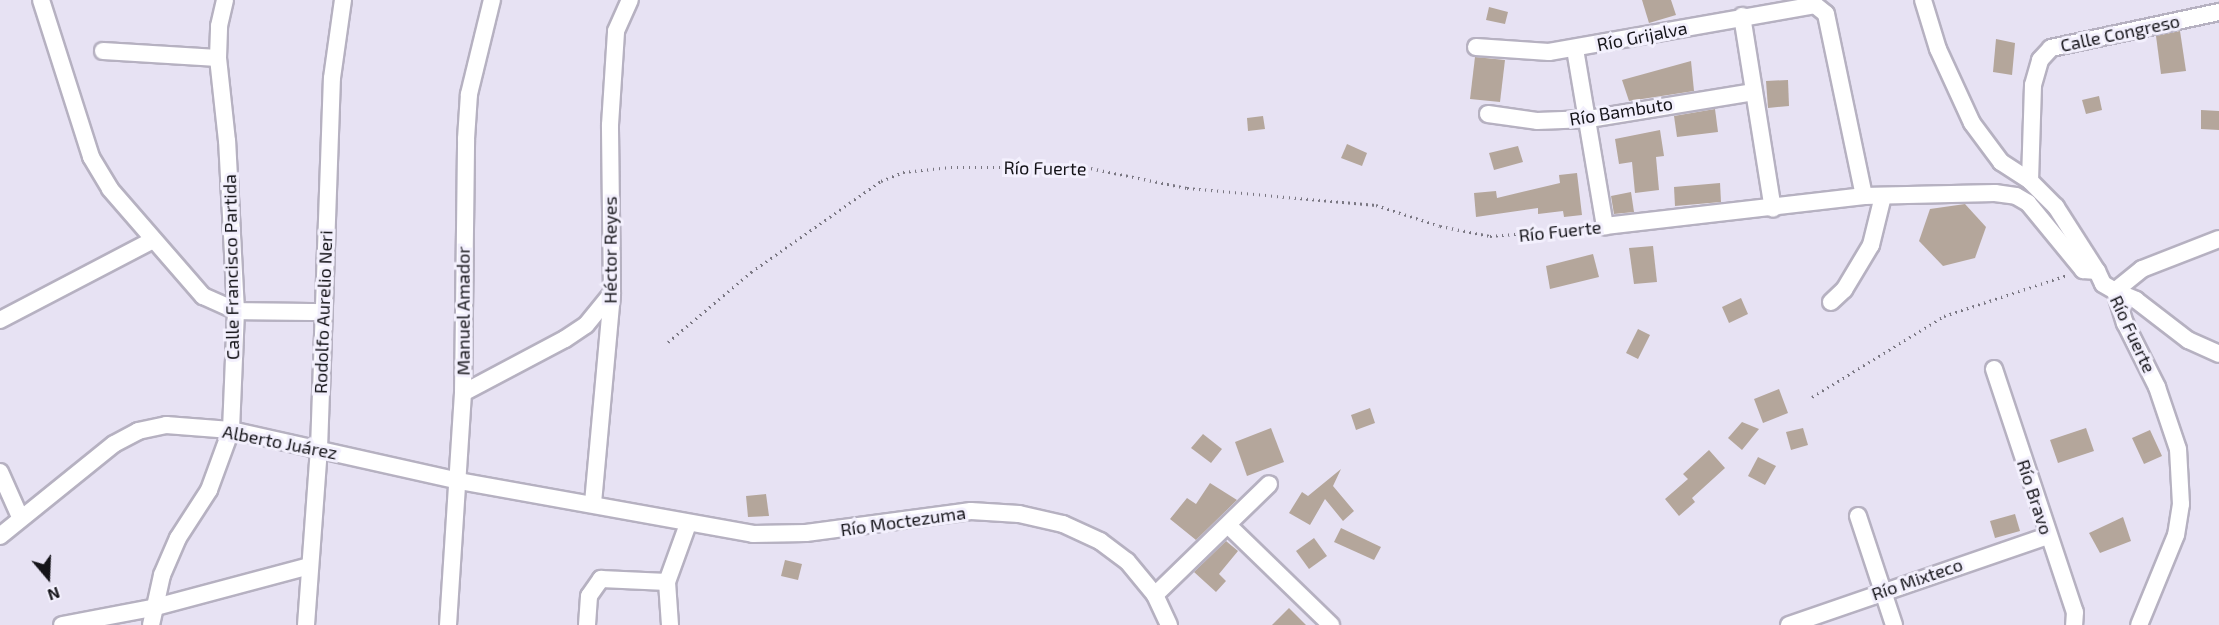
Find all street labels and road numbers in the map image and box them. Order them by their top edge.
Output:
street label: Calle Congreso [2058,10,2182,56]
street label: Río Grijalva [1595,17,1689,55]
street label: Río Bambuto [1568,92,1674,130]
street label: Río Fuerte [1003,156,1087,180]
street label: Calle Francisco Partida [219,174,243,360]
street label: Héctor Reyes [599,196,621,304]
street label: Río Fuerte [1518,216,1602,246]
street label: Rodolfo Aurelio Neri [309,230,337,394]
street label: Manuel Amador [452,246,474,376]
street label: Río Fuerte [2106,292,2160,376]
street label: Alberto Juárez [221,420,339,464]
street label: Río Bravo [2013,457,2057,537]
street label: Río Moctezuma [839,502,967,540]
street label: Río Mixteco [1869,553,1965,605]

